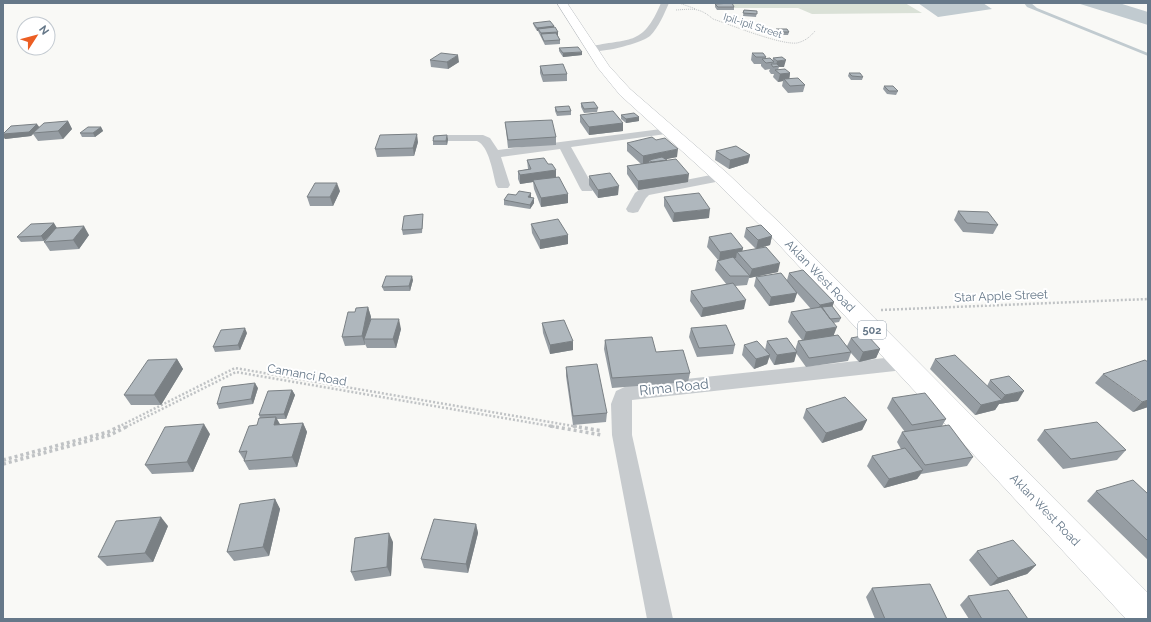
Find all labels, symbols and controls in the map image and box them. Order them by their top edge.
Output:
street label: Ipil-ipil Street [722,11,784,40]
north arrow [16,16,56,56]
text: N [36,23,51,38]
street label: Aklan West Road [782,237,858,315]
street label: Star Apple Street [954,287,1048,305]
road number: 502 [858,321,886,339]
street label: Camanci Road [266,361,348,389]
street label: Rima Road [638,375,710,399]
street label: Aklan West Road [1007,471,1083,549]

